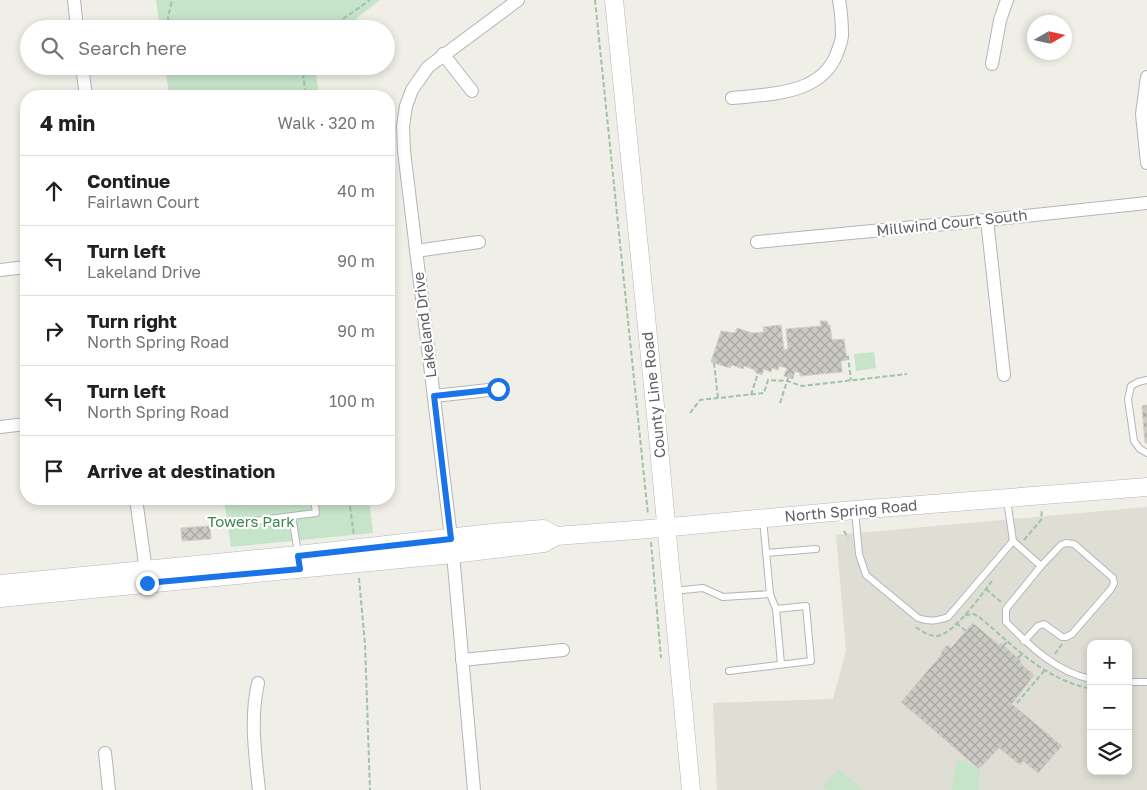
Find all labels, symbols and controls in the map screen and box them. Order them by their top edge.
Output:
north arrow [1027,15,1072,60]
search box [20,20,395,75]
icon: search [38,34,66,62]
text: Search here [78,36,187,59]
text: 4 min [40,110,95,136]
text: Walk · 320 m [278,113,375,133]
text: Continue [87,169,170,192]
icon: ahead [40,177,68,205]
text: 40 m [337,181,375,201]
text: Fairlawn Court [87,192,200,212]
street label: Millwind Court South [875,205,1028,239]
text: Turn left [87,239,166,262]
icon: left [40,247,68,275]
text: 90 m [337,251,375,271]
text: Lakeland Drive [87,262,201,282]
street label: Lakeland Drive [409,271,439,379]
text: Turn right [87,309,177,332]
icon: right [40,317,68,345]
text: 90 m [337,321,375,341]
street label: County Line Road [637,331,669,459]
text: North Spring Road [87,332,229,352]
route start [487,378,510,401]
text: Turn left [87,379,166,402]
icon: left [40,387,68,415]
text: 100 m [329,391,375,411]
text: North Spring Road [87,402,229,422]
icon: arrive [40,457,68,485]
text: Arrive at destination [87,459,275,482]
street label: North Spring Road [784,495,918,525]
park label: Towers Park [207,512,295,530]
route end [136,572,159,595]
map controls [1087,640,1132,775]
button: + [1087,640,1132,685]
button: − [1087,685,1132,730]
button: layers [1087,730,1132,775]

